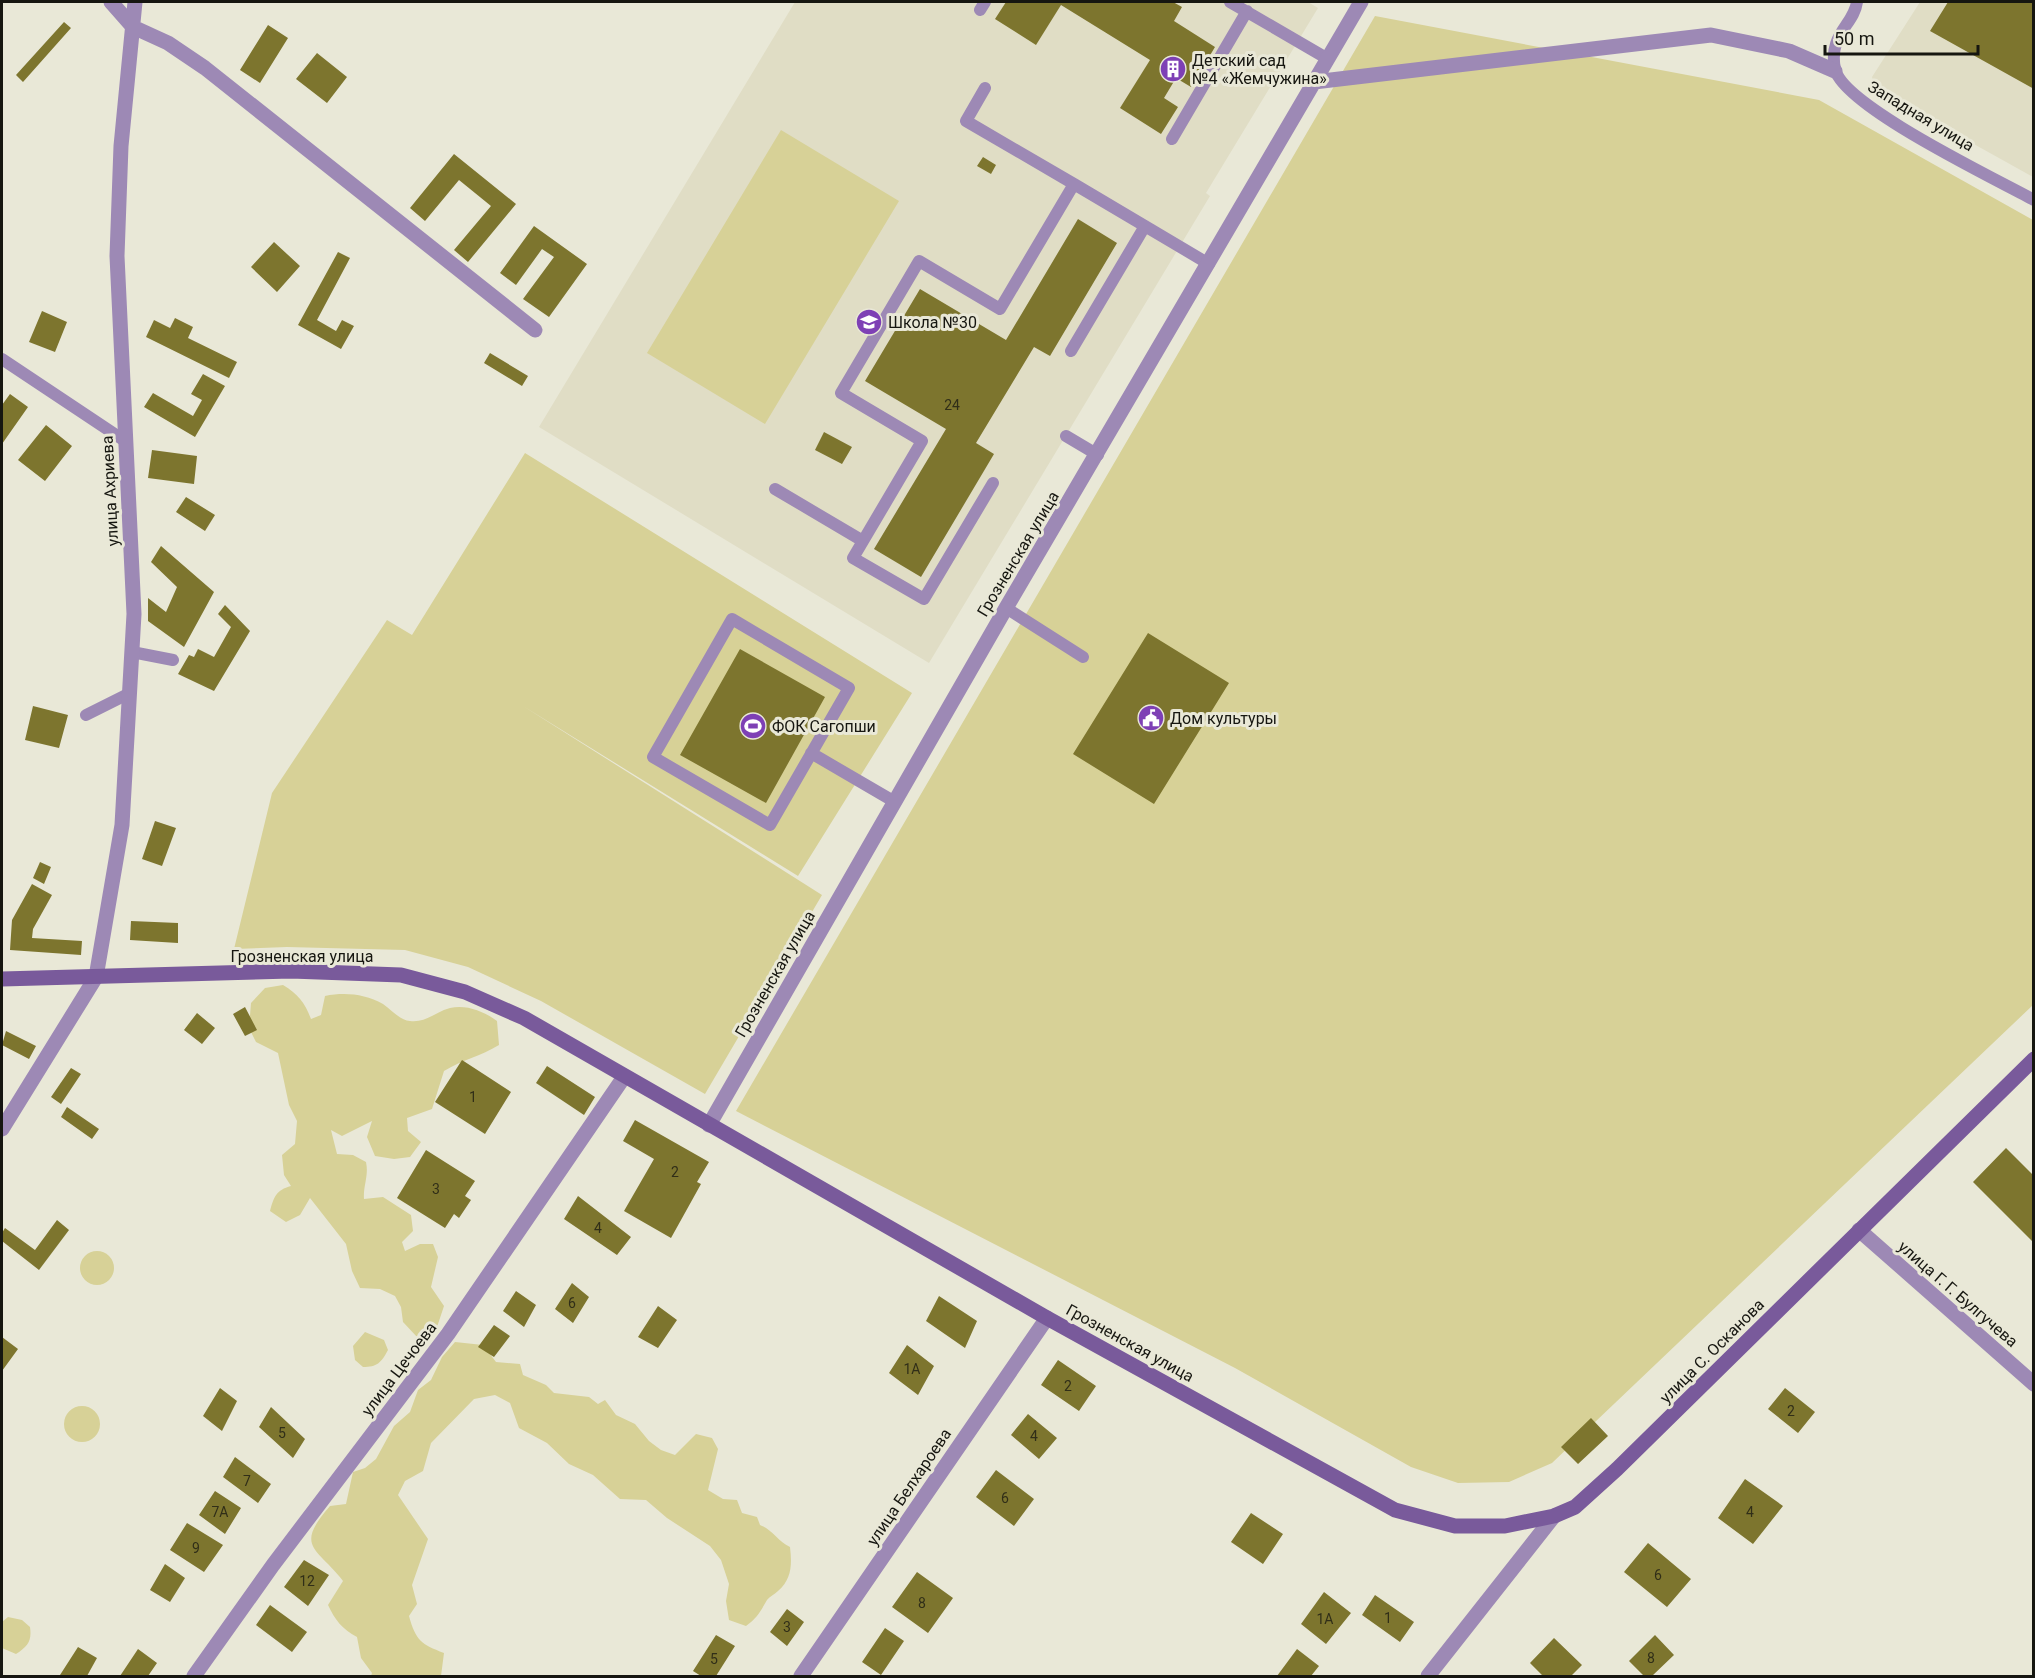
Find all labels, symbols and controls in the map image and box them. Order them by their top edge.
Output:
scale bar [1825,18,1978,56]
text: 50 m [1834,28,1874,49]
place label: Детский сад №4 «Жемчужина» [1192,51,1327,88]
building icon: Детский сад №4 «Жемчужина» [1158,54,1188,84]
street label: Западная улица [1865,77,1977,155]
school or university icon: Школа №30 [854,307,884,337]
place label: Школа №30 [888,313,977,332]
house number: 24 [944,397,960,413]
street label: улица Ахриева [98,435,122,547]
street label: Грозненская улица [973,488,1063,620]
public building icon: Дом культуры [1136,703,1166,733]
place label: Дом культуры [1170,709,1277,728]
sports icon: ФОК Сагопши [738,711,768,741]
place label: ФОК Сагопши [772,717,876,736]
street label: Грозненская улица [731,907,819,1041]
street label: Грозненская улица [231,947,373,966]
house number: 1 [469,1089,477,1105]
house number: 2 [671,1164,679,1180]
house number: 3 [432,1181,440,1197]
house number: 4 [594,1220,602,1236]
street label: улица Г. Г. Булгучева [1894,1237,2022,1351]
house number: 6 [568,1295,576,1311]
street label: улица С. Осканова [1656,1295,1768,1407]
street label: Грозненская улица [1063,1300,1197,1386]
street label: улица Цечоева [358,1318,440,1420]
house number: 1А [903,1361,921,1377]
house number: 2 [1064,1378,1072,1394]
house number: 2 [1787,1403,1795,1419]
house number: 5 [278,1425,286,1441]
street label: улица Белхароева [863,1425,955,1549]
house number: 4 [1030,1428,1038,1444]
house number: 7 [243,1473,251,1489]
house number: 6 [1001,1490,1009,1506]
house number: 7А [211,1504,229,1520]
house number: 4 [1746,1504,1754,1520]
house number: 9 [192,1540,200,1556]
house number: 6 [1654,1567,1662,1583]
house number: 12 [299,1573,315,1589]
house number: 8 [918,1595,926,1611]
house number: 1 [1384,1610,1392,1626]
house number: 1А [1316,1611,1334,1627]
house number: 3 [783,1619,791,1635]
house number: 8 [1647,1650,1655,1666]
house number: 5 [710,1651,718,1667]

